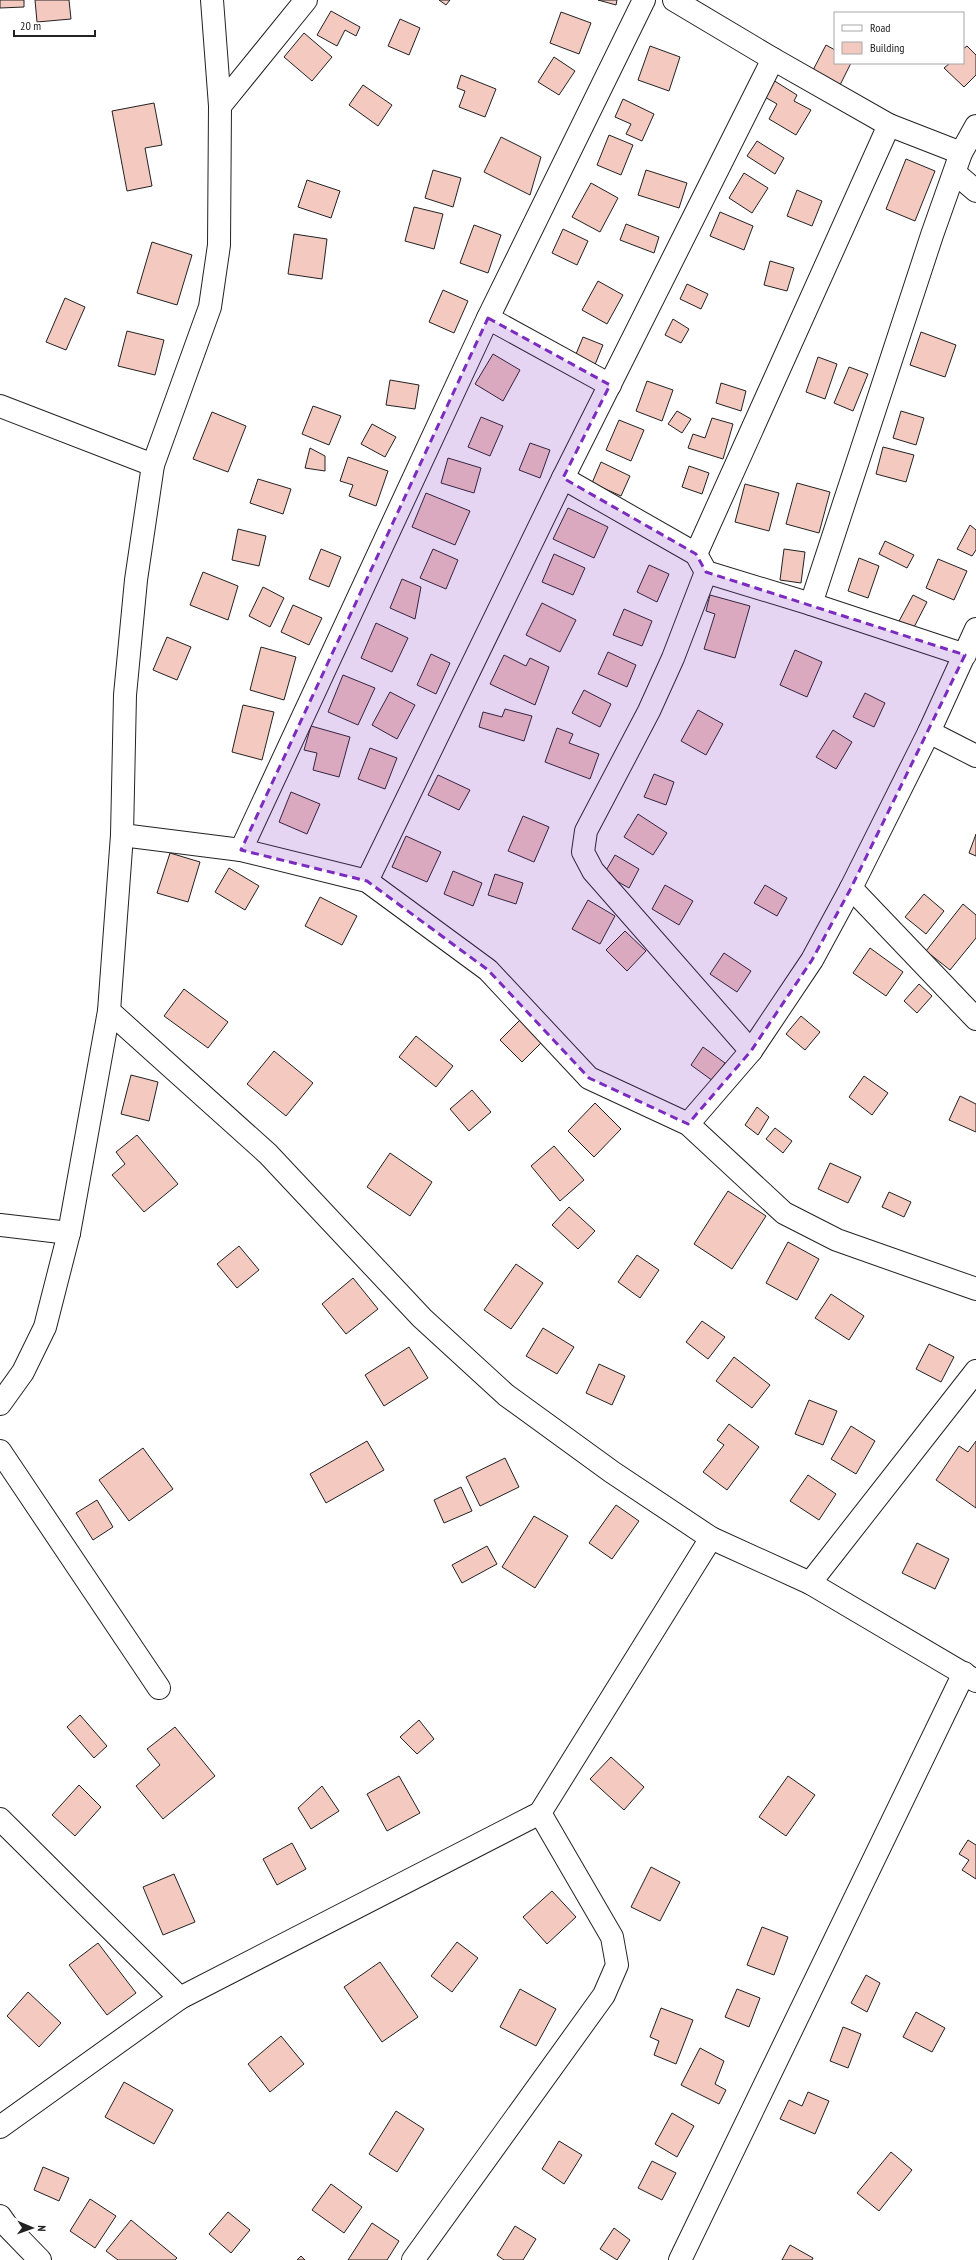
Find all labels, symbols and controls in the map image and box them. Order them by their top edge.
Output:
scale bar [14,12,95,38]
legend [834,12,964,64]
text: 20 m [20,18,41,33]
text: Road [870,20,890,35]
text: Building [870,40,905,55]
north arrow [12,2208,52,2248]
text: N [35,2225,49,2232]

